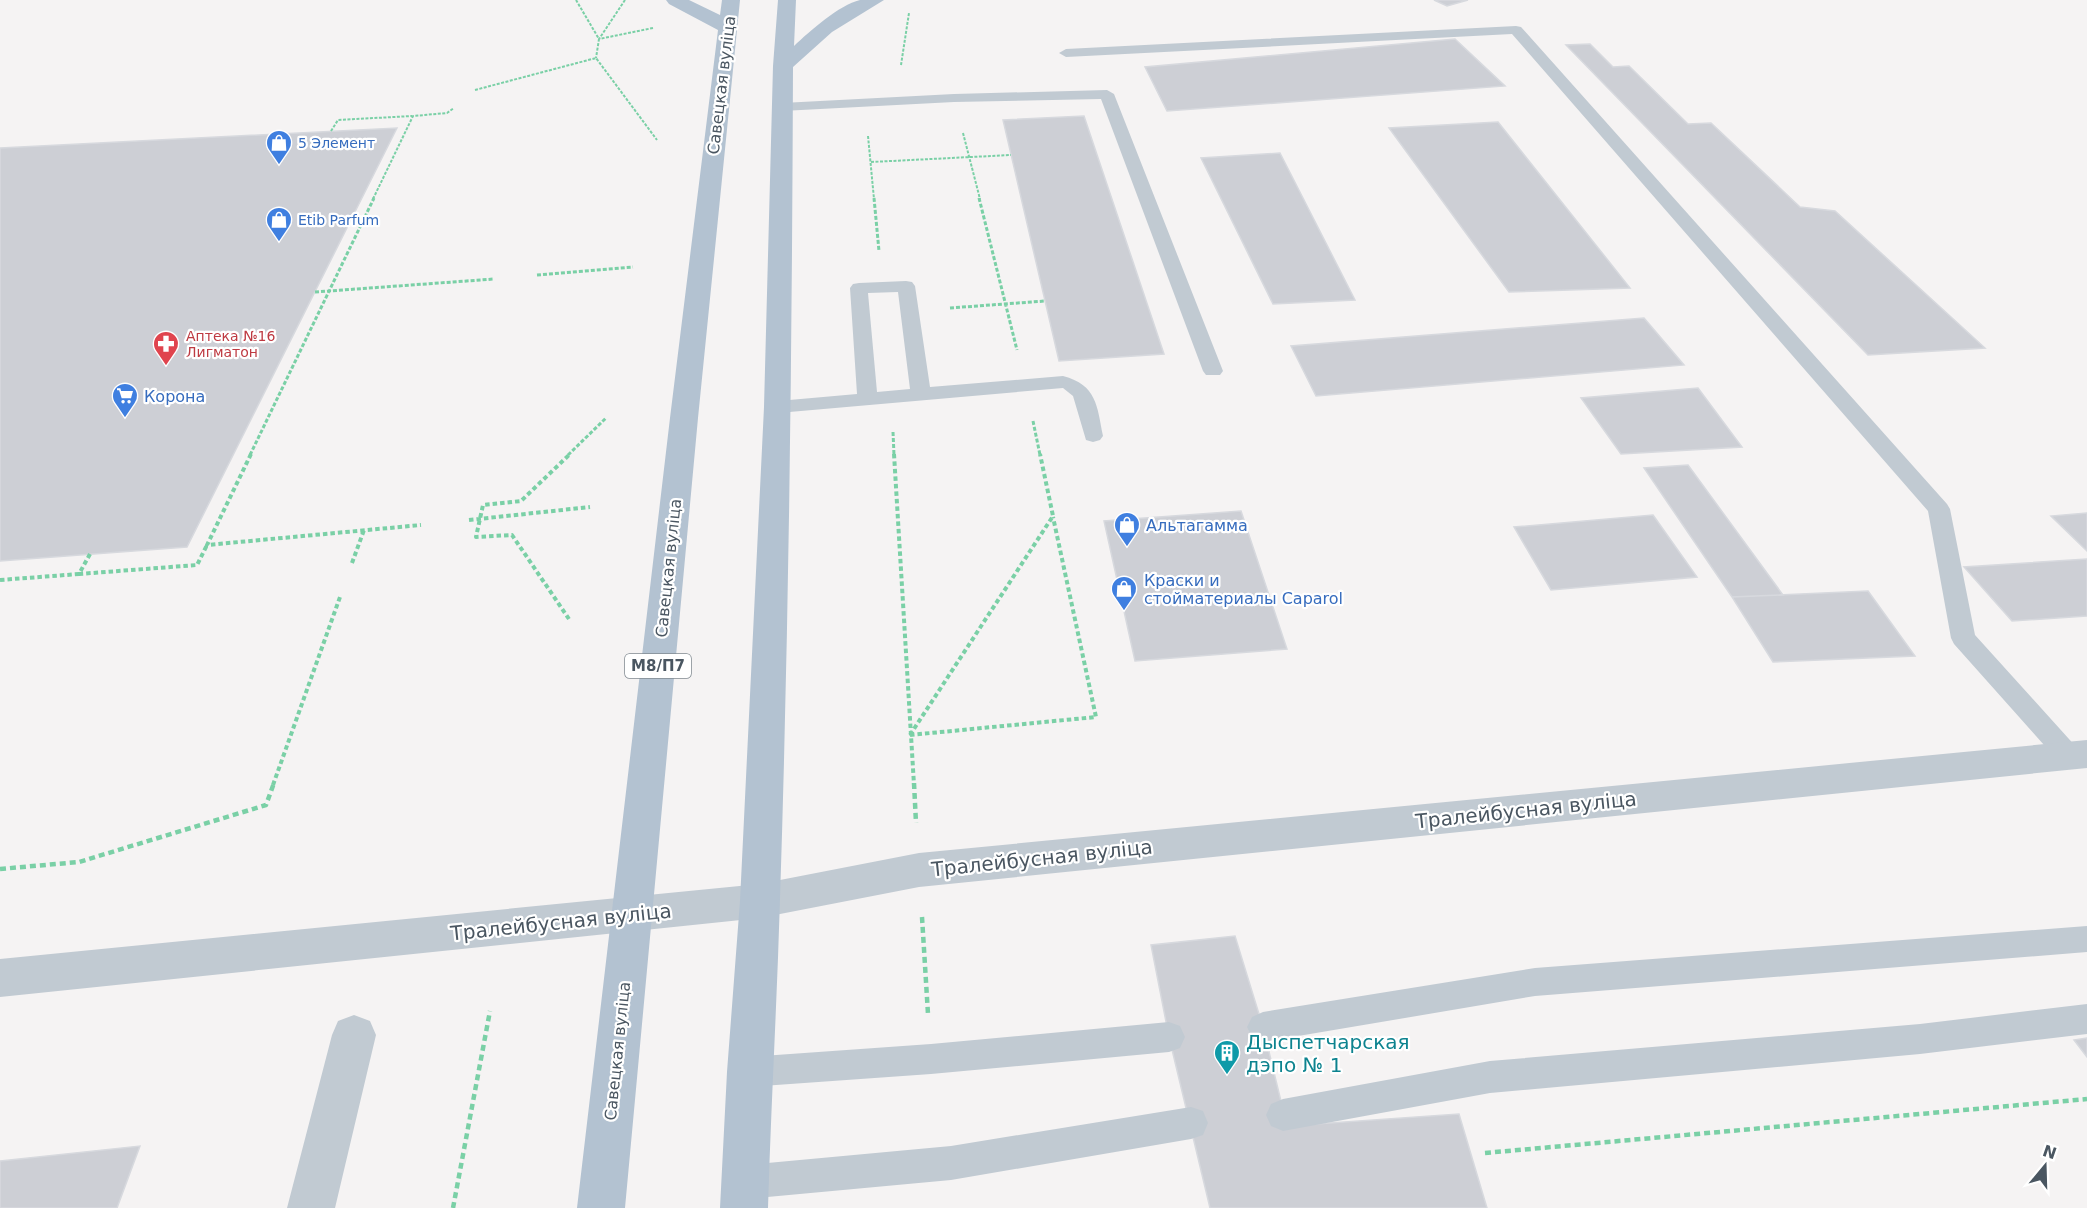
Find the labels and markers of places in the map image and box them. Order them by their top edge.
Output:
shop icon: 5 Элемент [264,128,294,166]
place label: 5 Элемент [298,135,375,151]
shop icon: Etib Parfum [264,205,294,243]
place label: Etib Parfum [298,212,379,228]
place label: Аптека №16 Лигматон [186,328,275,360]
pharmacy icon: Аптека №16 Лигматон [151,329,181,367]
supermarket icon: Корона [110,381,140,419]
place label: Корона [144,387,205,406]
shop icon: Альтагамма [1112,510,1142,548]
place label: Альтагамма [1146,516,1248,535]
place label: Краски и стойматериалы Сaparol [1144,571,1343,608]
shop icon: Краски и стойматериалы Сaparol [1109,574,1139,612]
place label: Дыспетчарская дэпо № 1 [1246,1030,1410,1077]
building icon: Дыспетчарская дэпо № 1 [1212,1038,1242,1076]

